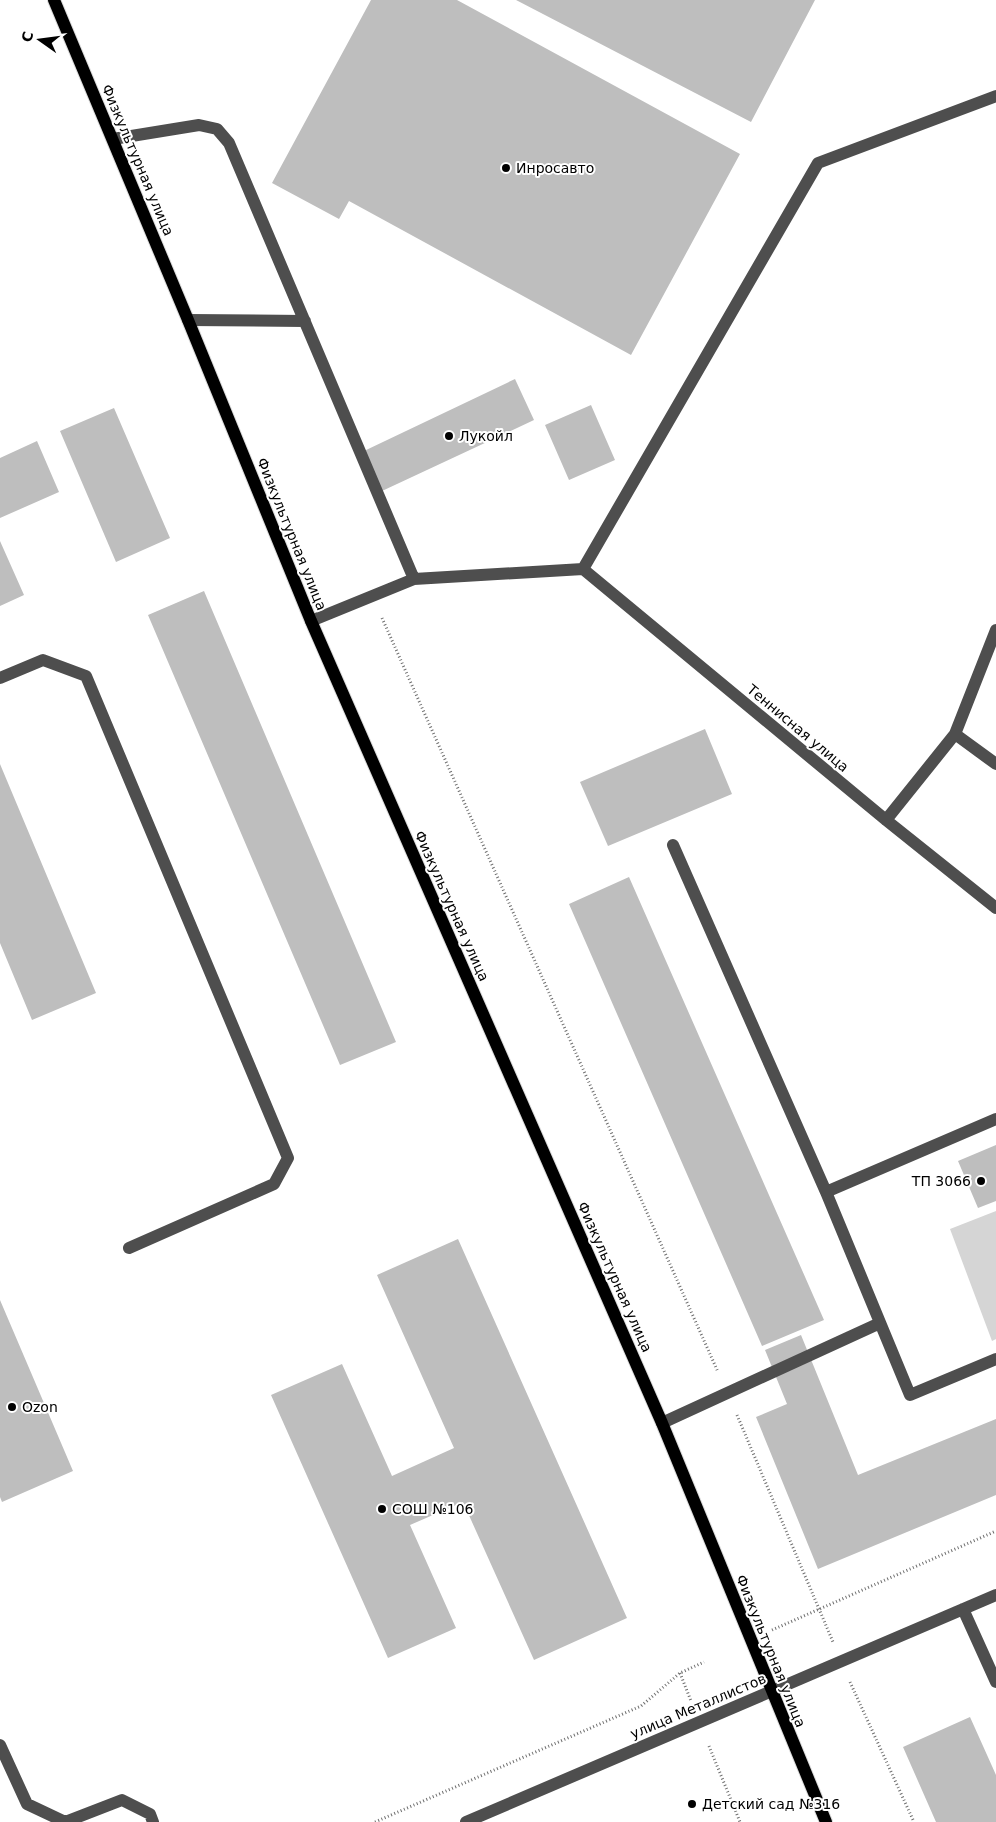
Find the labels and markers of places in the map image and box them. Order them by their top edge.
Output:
place label: Инросавто [516,160,594,176]
marker: Инросавто [500,162,512,174]
place label: Лукойл [459,428,513,444]
marker: Лукойл [443,430,455,442]
place label: ТП 3066 [911,1173,971,1189]
marker: ТП 3066 [975,1175,987,1187]
place label: Ozon [22,1399,58,1415]
marker: Ozon [6,1401,18,1413]
place label: СОШ №106 [392,1501,474,1517]
marker: СОШ №106 [376,1503,388,1515]
place label: Детский сад №316 [702,1796,840,1812]
marker: Детский сад №316 [686,1798,698,1810]

